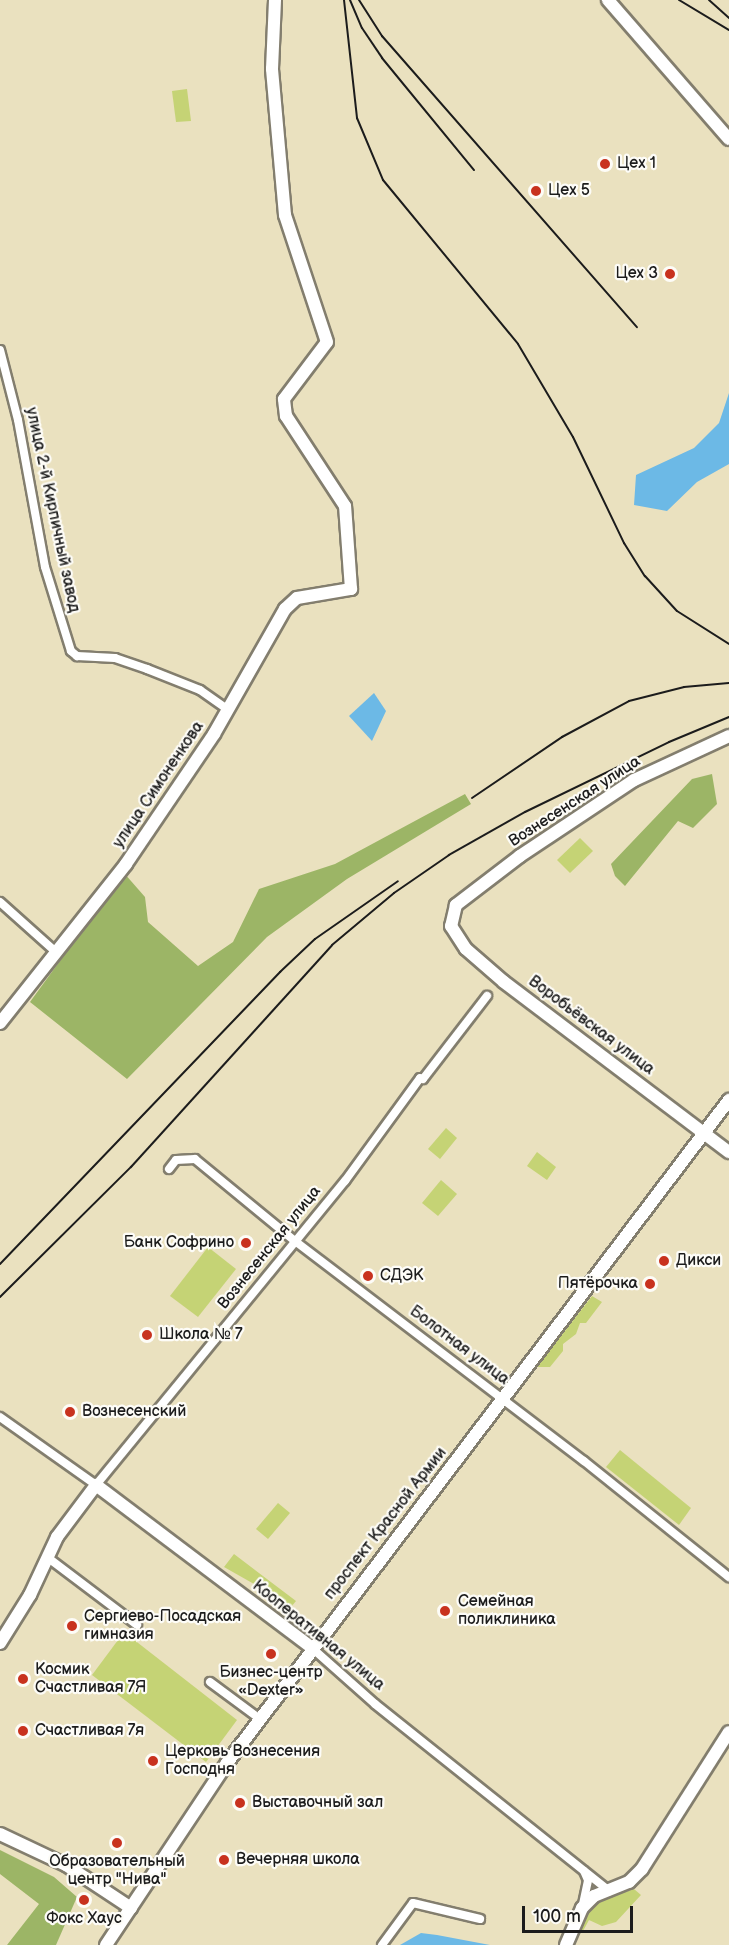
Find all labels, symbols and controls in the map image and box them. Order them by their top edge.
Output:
place label: Цех 1 [617,154,656,174]
marker: Цех 1 [598,157,612,171]
place label: Цех 5 [548,181,590,201]
marker: Цех 5 [529,184,543,198]
place label: Цех 3 [615,264,658,284]
marker: Цех 3 [663,267,677,281]
street label: улица 2-й Кирпичный завод [21,406,83,614]
street label: улица Симоненкова [109,718,209,852]
street label: Вознесенская улица [506,752,644,852]
street label: Воробьёвская улица [524,972,658,1080]
street label: Вознесенская улица [214,1183,326,1313]
place label: Банк Софрино [124,1233,234,1253]
marker: Банк Софрино [239,1236,253,1250]
place label: Дикси [676,1251,721,1271]
marker: Дикси [657,1254,671,1268]
place label: СДЭК [380,1266,423,1286]
marker: СДЭК [361,1269,375,1283]
place label: Пятёрочка [558,1274,638,1294]
marker: Пятёрочка [643,1277,657,1291]
street label: Болотная улица [405,1302,513,1390]
place label: Школа № 7 [159,1325,243,1345]
marker: Школа № 7 [140,1328,154,1342]
place label: Вознесенский [82,1402,186,1422]
marker: Вознесенский [63,1405,77,1419]
street label: проспект Красной Армии [321,1444,451,1604]
street label: Кооперативная улица [248,1577,388,1695]
place label: Семейная поликлиника [458,1592,556,1630]
marker: Семейная поликлиника [436,1602,454,1620]
place label: Сергиево-Посадская гимназия [84,1607,241,1645]
marker: Сергиево-Посадская гимназия [65,1619,79,1633]
marker: Бизнес-центр «Dexter» [264,1647,278,1661]
place label: Космик Счастливая 7Я [35,1660,147,1698]
place label: Бизнес-центр «Dexter» [219,1663,323,1701]
marker: Космик Счастливая 7Я [16,1672,30,1686]
place label: Счастливая 7я [35,1721,145,1741]
marker: Счастливая 7я [16,1724,30,1738]
place label: Церковь Вознесения Господня [165,1742,320,1780]
marker: Церковь Вознесения Господня [146,1754,160,1768]
place label: Выставочный зал [252,1793,383,1813]
marker: Выставочный зал [233,1796,247,1810]
marker: Образовательный центр "Нива" [110,1836,124,1850]
place label: Вечерняя школа [236,1850,360,1870]
place label: Образовательный центр "Нива" [49,1852,185,1890]
marker: Вечерняя школа [217,1853,231,1867]
marker: Фокс Хаус [77,1893,91,1907]
scale bar [525,1894,636,1932]
text: 100 m [533,1906,581,1927]
place label: Фокс Хаус [46,1909,122,1929]

